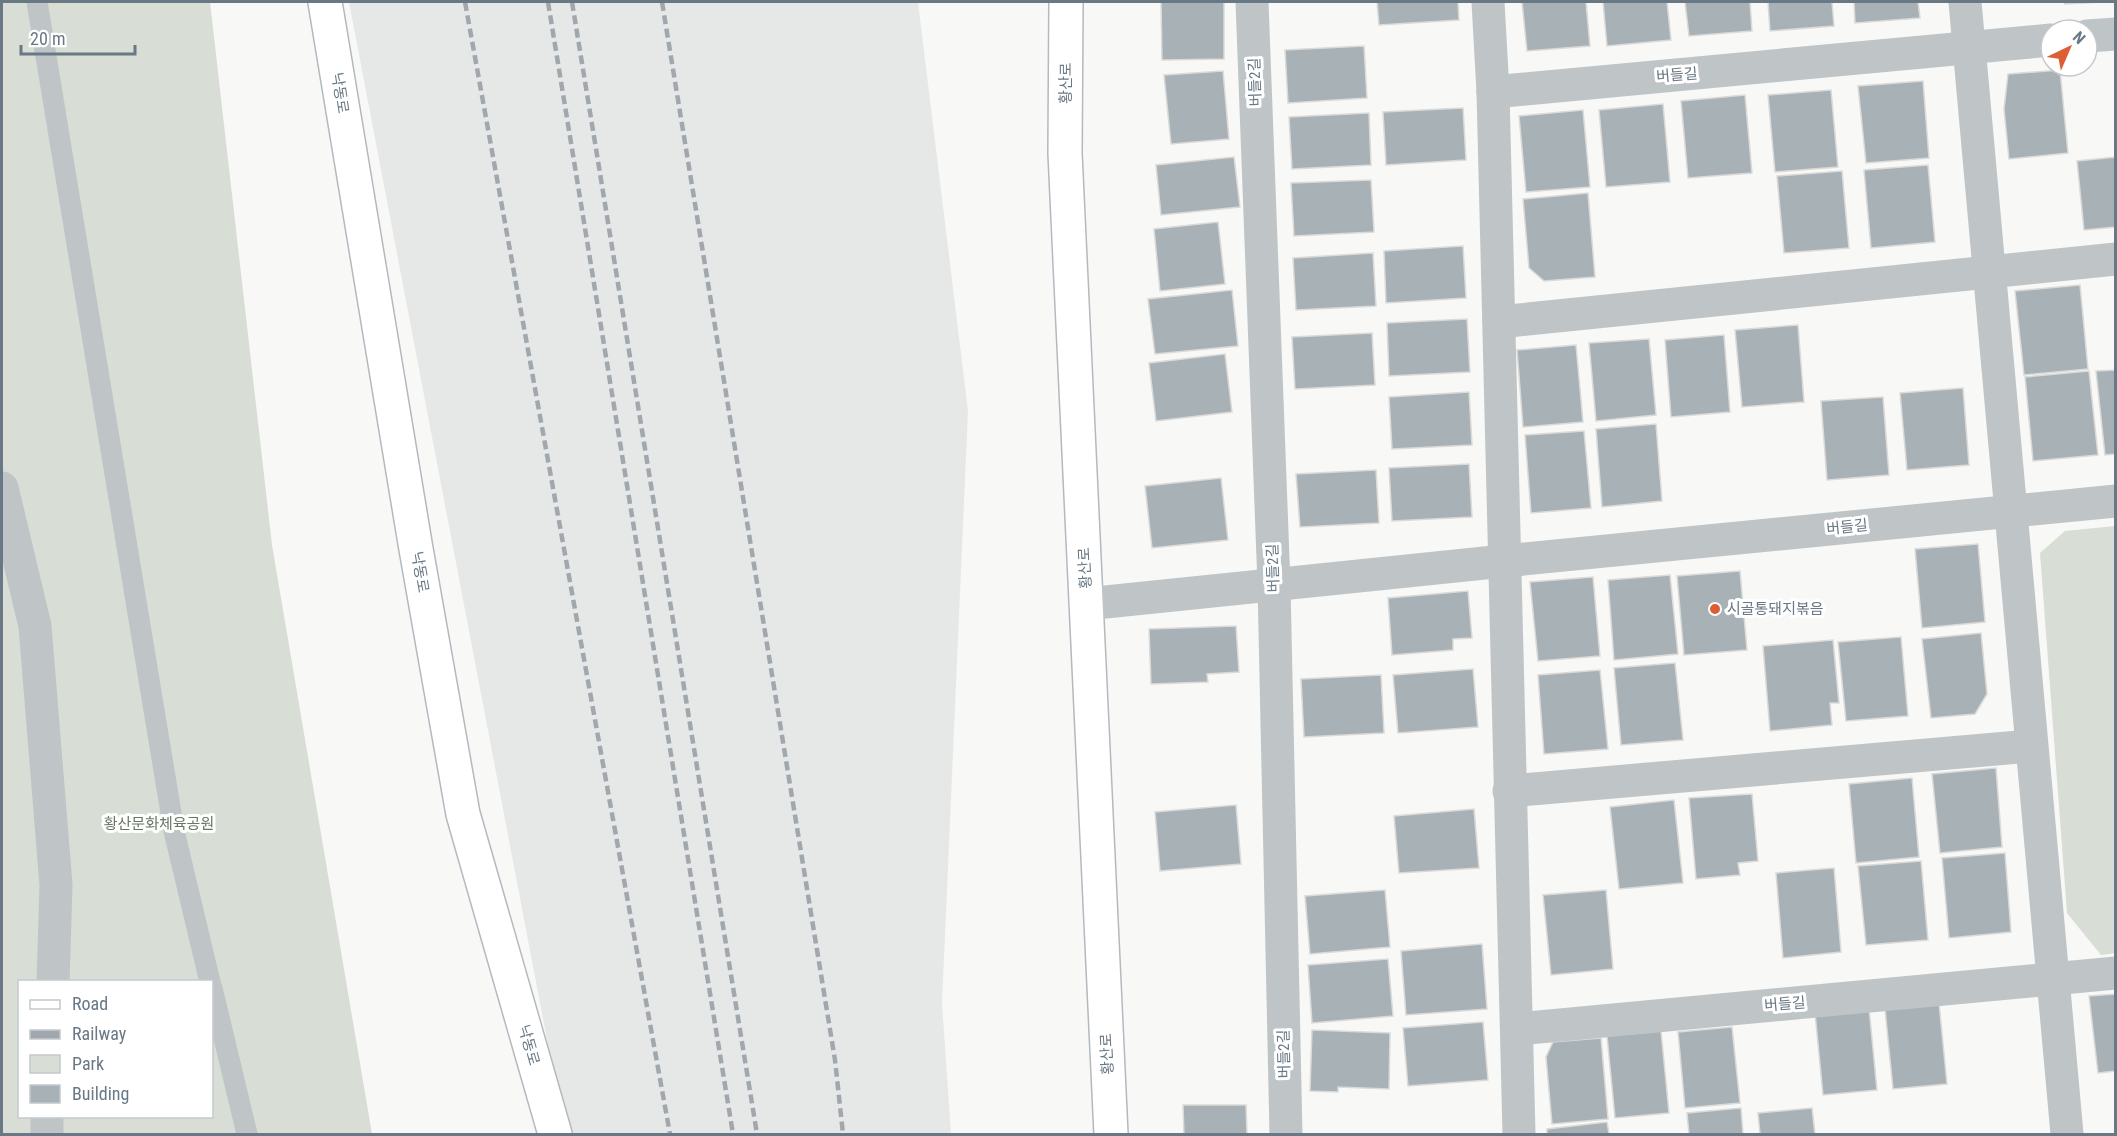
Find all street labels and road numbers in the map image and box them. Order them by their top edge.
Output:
street label: 버들2길 [1245,57,1265,107]
street label: 황산로 [1057,62,1075,104]
street label: 버들길 [1656,64,1698,86]
street label: 낙동로 [328,71,352,115]
street label: 버들길 [1825,516,1869,538]
street label: 버들2길 [1263,543,1283,593]
street label: 황산로 [1075,547,1095,589]
street label: 낙동로 [408,550,432,594]
street label: 버들길 [1764,993,1806,1015]
street label: 낙동로 [515,1023,543,1067]
street label: 버들2길 [1275,1029,1293,1079]
street label: 황산로 [1097,1033,1117,1075]

